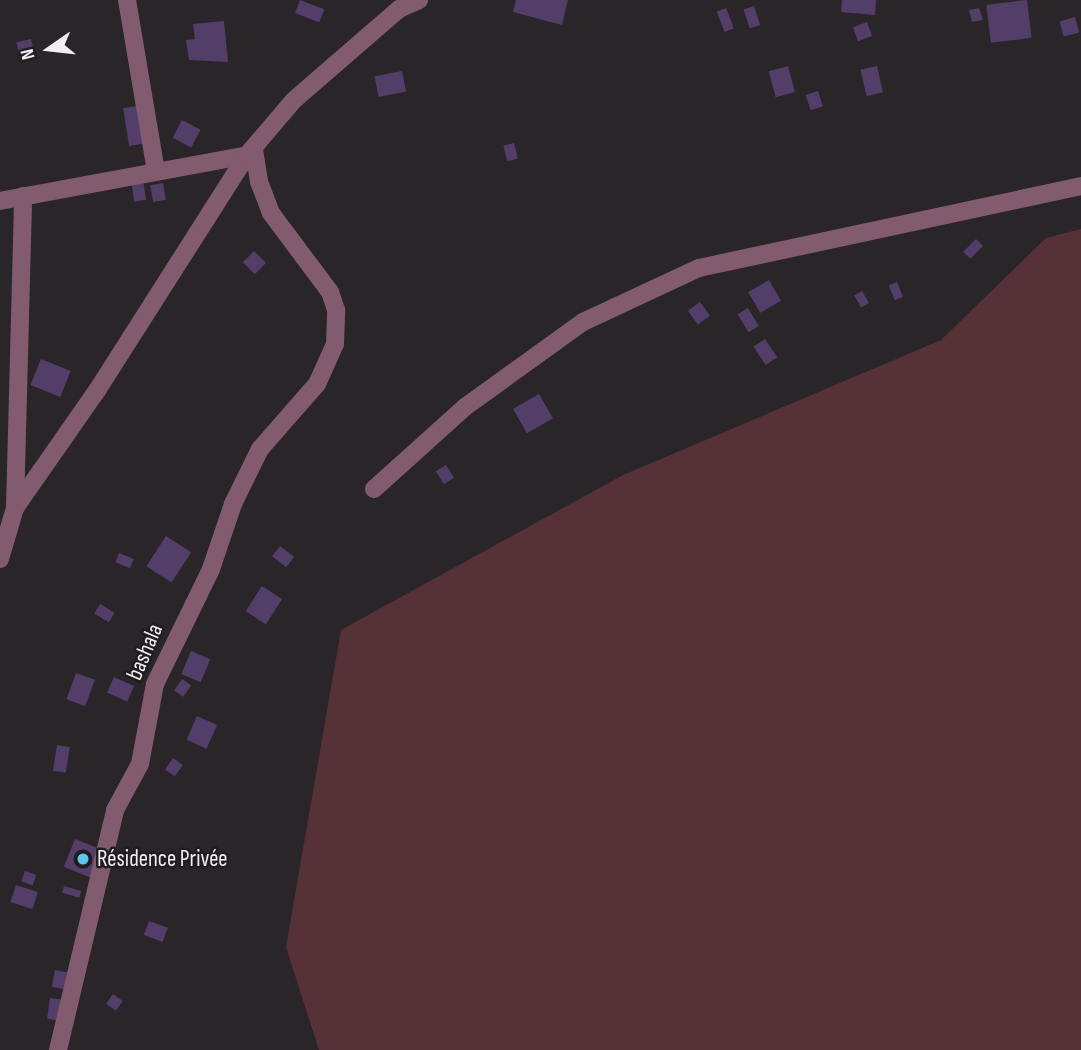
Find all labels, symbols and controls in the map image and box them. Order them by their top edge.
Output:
north arrow [14,14,84,84]
text: N [16,46,41,62]
street label: bashala [121,620,169,684]
place label: Résidence Privée [97,845,228,873]
marker: Résidence Privée [75,851,91,867]

